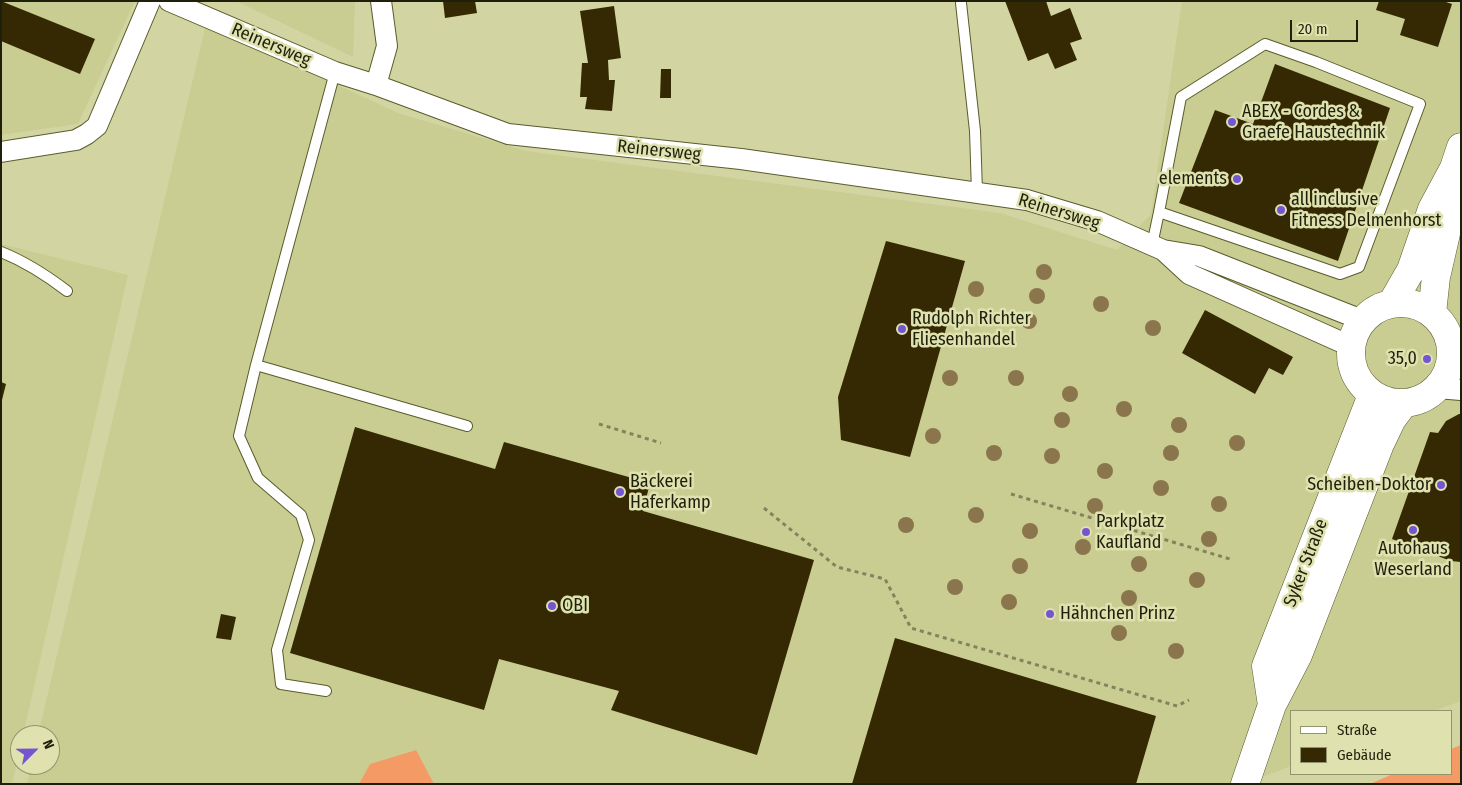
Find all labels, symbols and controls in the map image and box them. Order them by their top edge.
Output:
scale bar [1292,10,1360,42]
street label: Reinersweg [228,19,314,71]
text: 20 m [1298,20,1328,38]
place label: ABEX - Cordes & Graefe Haustechnik [1242,101,1385,144]
marker: ABEX - Cordes & Graefe Haustechnik [1226,116,1238,128]
street label: Reinersweg [616,136,702,166]
place label: elements [1159,168,1227,190]
marker: elements [1231,173,1243,185]
street label: Reinersweg [1016,189,1102,235]
place label: all inclusive Fitness Delmenhorst [1291,189,1441,232]
marker: all inclusive Fitness Delmenhorst [1275,204,1287,216]
place label: Rudolph Richter Fliesenhandel [912,308,1031,350]
marker: Rudolph Richter Fliesenhandel [896,323,908,335]
place label: 35,0 [1388,348,1417,370]
marker: 35,0 [1421,353,1433,365]
place label: Bäckerei Haferkamp [630,471,711,514]
place label: Scheiben-Doktor [1307,474,1431,496]
marker: Scheiben-Doktor [1435,479,1447,491]
marker: Bäckerei Haferkamp [614,486,626,498]
place label: Parkplatz Kaufland [1096,511,1164,554]
street label: Syker Straße [1279,516,1333,610]
marker: Autohaus Weserland [1407,524,1419,536]
marker: Parkplatz Kaufland [1080,526,1092,538]
place label: Autohaus Weserland [1374,538,1452,580]
place label: OBI [562,595,588,617]
marker: OBI [546,600,558,612]
place label: Hähnchen Prinz [1060,603,1175,625]
marker: Hähnchen Prinz [1044,608,1056,620]
legend [1290,710,1452,775]
text: Straße [1337,721,1377,739]
north arrow [10,725,60,775]
text: N [39,737,58,752]
text: Gebäude [1337,746,1392,764]

